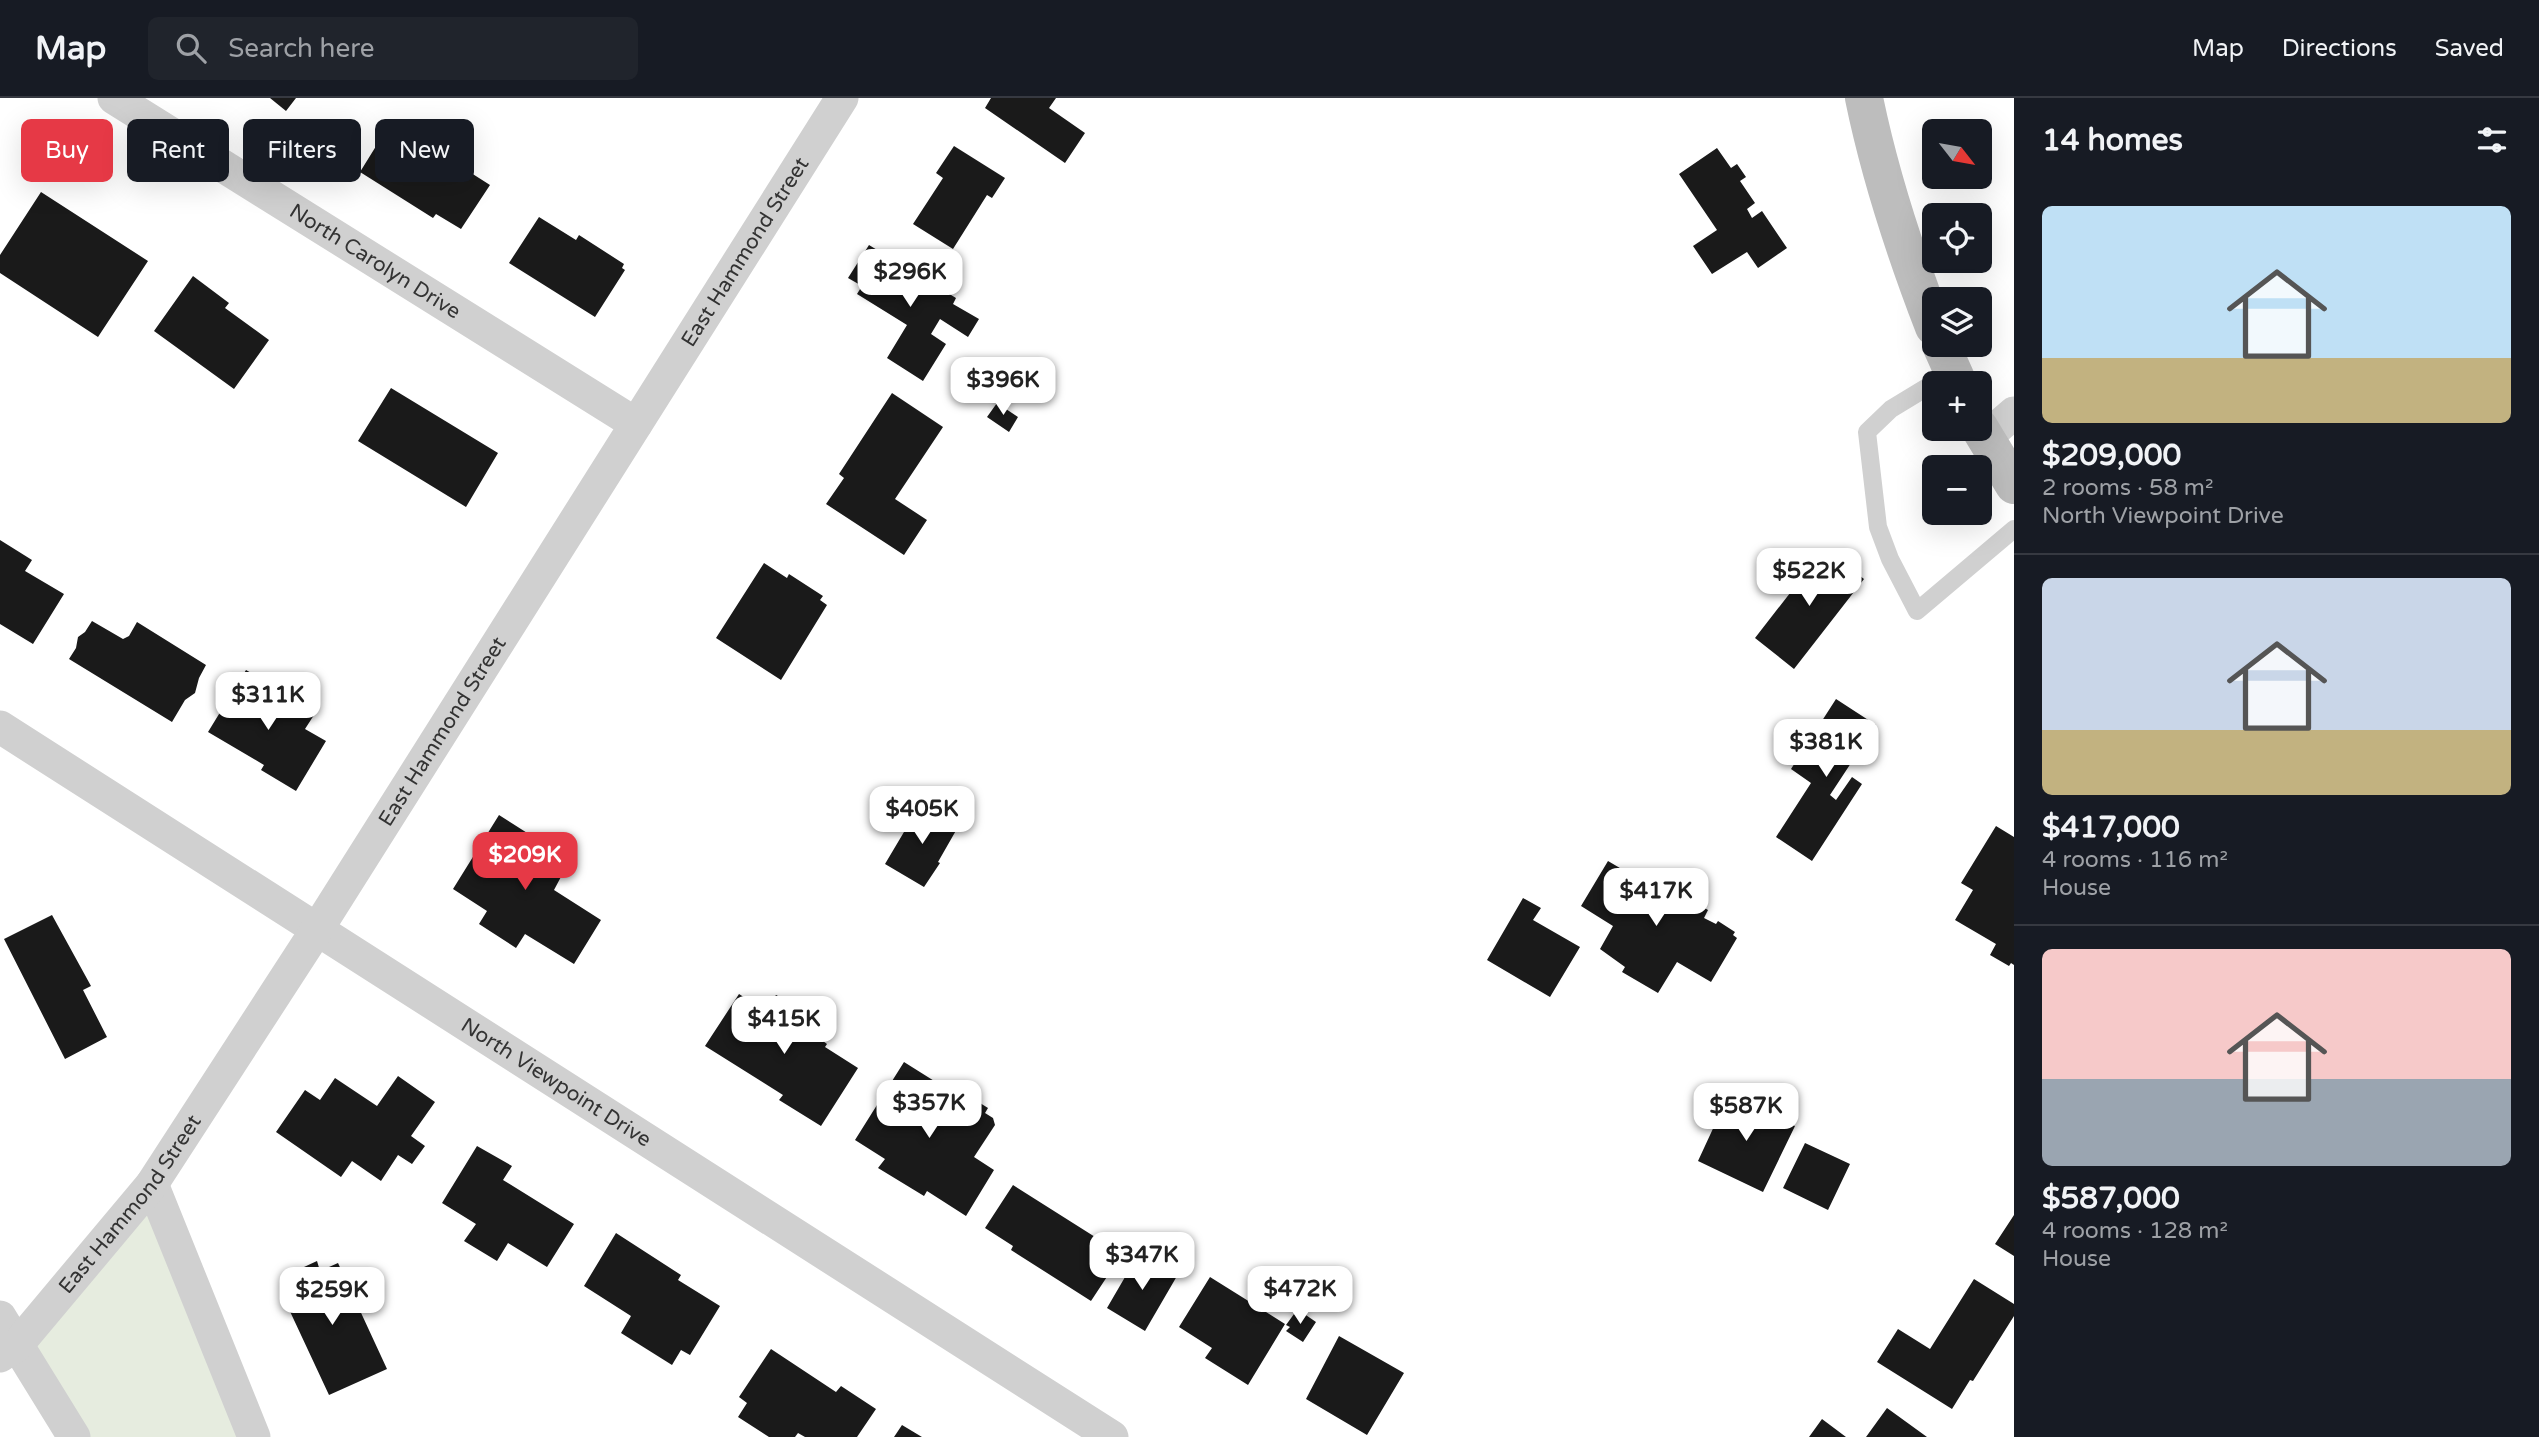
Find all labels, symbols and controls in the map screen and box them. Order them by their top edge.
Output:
search box [148,17,638,80]
text: Map [35,29,106,68]
icon: search [172,29,210,67]
text: Search here [228,33,374,64]
text: Map [2192,34,2244,63]
text: Directions [2282,34,2397,63]
text: Saved [2435,34,2504,63]
chip: Buy [21,119,113,182]
chip: Rent [127,119,229,182]
chip: Filters [243,119,361,182]
chip: New [375,119,474,182]
north arrow [1922,119,1992,189]
map controls [1922,119,1992,525]
icon: filters [2473,121,2511,159]
text: 14 homes [2042,122,2183,159]
street label: East Hammond Street [676,153,814,352]
street label: North Carolyn Drive [285,199,465,324]
button: locate [1922,203,1992,273]
pin: $296K [861,250,959,309]
icon: home [2214,251,2340,377]
text: $296K [874,258,946,286]
button: layers [1922,287,1992,357]
pin: $396K [954,358,1052,417]
text: $396K [967,366,1039,394]
button: + [1922,371,1992,441]
text: $209,000 [2042,437,2181,474]
button: − [1922,455,1992,525]
text: 2 rooms · 58 m² [2042,474,2213,502]
text: North Viewpoint Drive [2042,502,2284,530]
pin: $522K [1760,548,1858,608]
text: $522K [1773,557,1845,585]
icon: home [2214,623,2340,749]
street label: East Hammond Street [373,632,512,831]
pin: $311K [219,672,317,732]
text: $311K [232,681,304,709]
pin: $381K [1777,720,1875,779]
text: $381K [1790,728,1862,756]
pin: $405K [873,786,971,846]
text: $405K [886,795,958,823]
text: $417,000 [2042,809,2180,846]
pin: $209K [476,832,574,892]
text: $209K [489,841,561,869]
text: 4 rooms · 116 m² [2042,846,2228,874]
pin: $417K [1607,868,1705,928]
text: House [2042,874,2111,902]
text: $417K [1620,877,1692,905]
icon: home [2214,994,2340,1120]
pin: $415K [735,996,833,1056]
text: $415K [748,1005,820,1033]
street label: North Viewpoint Drive [456,1013,656,1153]
pin: $357K [880,1080,978,1140]
pin: $587K [1697,1084,1795,1143]
text: $357K [893,1089,965,1117]
text: $587K [1710,1092,1782,1120]
street label: East Hammond Street [54,1110,207,1299]
text: $587,000 [2042,1180,2180,1217]
text: 4 rooms · 128 m² [2042,1217,2228,1245]
pin: $347K [1093,1232,1191,1292]
text: $347K [1106,1241,1178,1269]
text: House [2042,1245,2111,1273]
pin: $472K [1251,1266,1349,1326]
pin: $259K [283,1268,381,1327]
text: $472K [1264,1275,1336,1303]
text: $259K [296,1276,368,1304]

